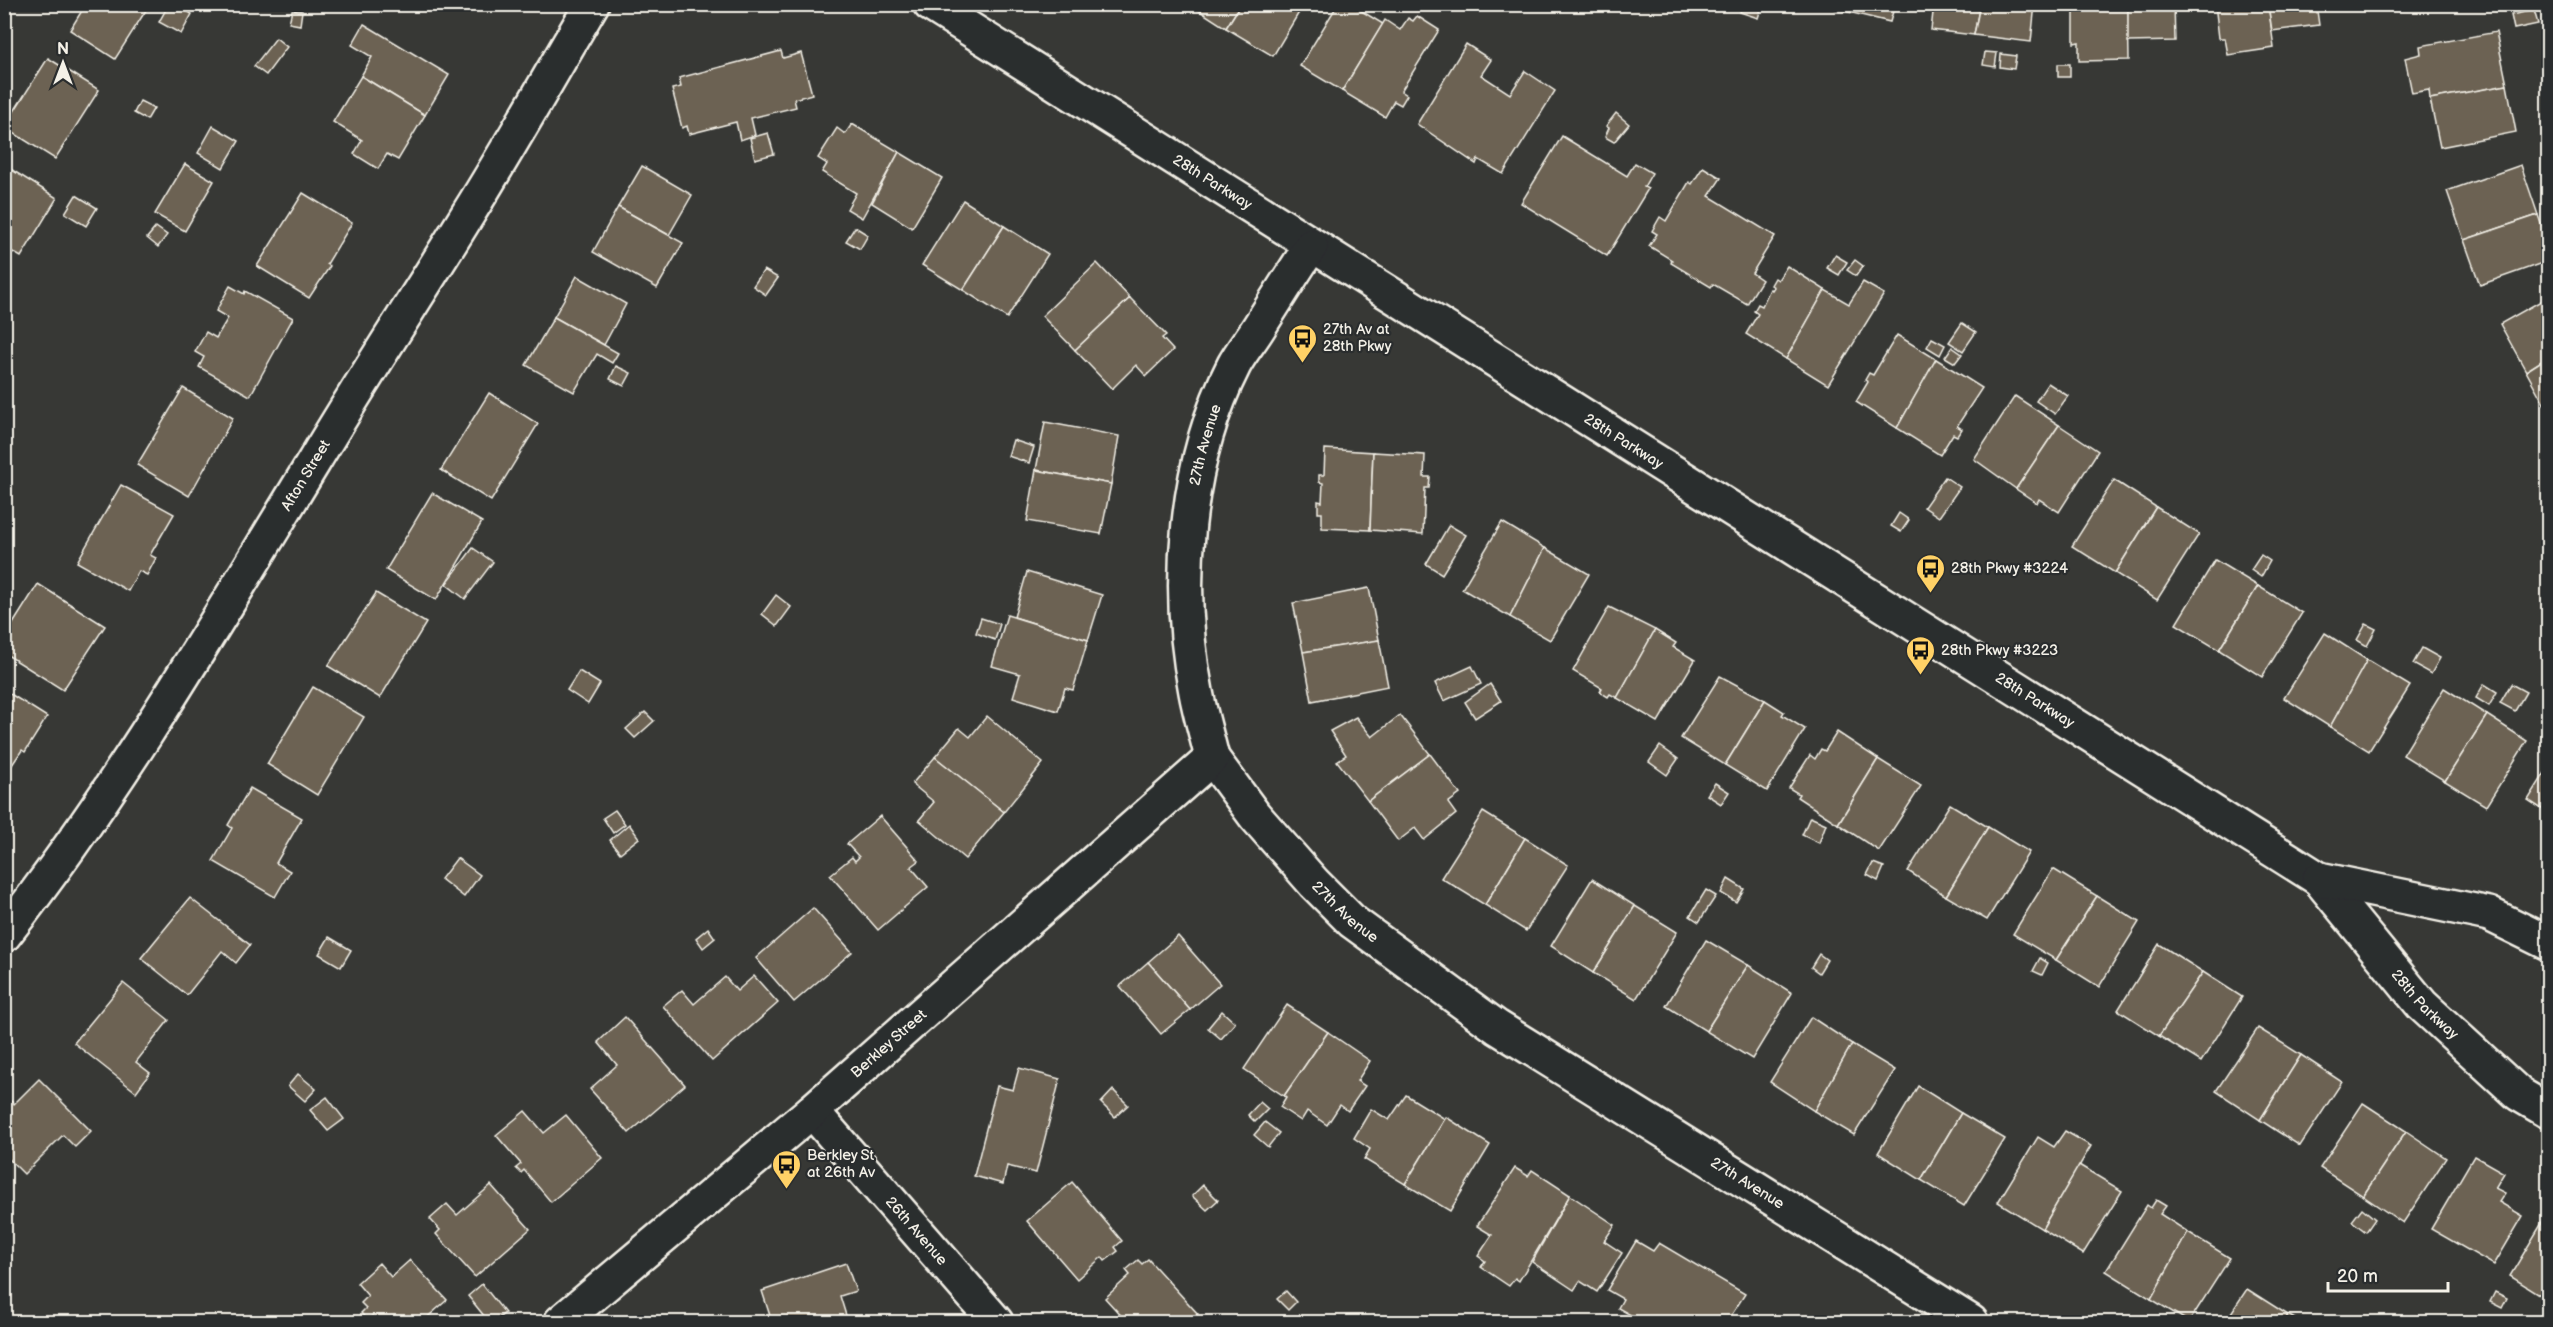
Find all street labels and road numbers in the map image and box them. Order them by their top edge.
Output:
street label: 28th Parkway [1169,150,1256,215]
street label: 27th Avenue [1186,402,1226,487]
street label: 28th Parkway [1580,409,1667,474]
street label: Afton Street [277,436,335,515]
street label: 28th Parkway [1992,669,2078,733]
street label: 27th Avenue [1307,877,1382,947]
street label: 28th Parkway [2387,966,2463,1044]
street label: Berkley Street [847,1005,931,1082]
street label: 27th Avenue [1707,1153,1788,1214]
street label: 26th Avenue [881,1193,951,1270]

